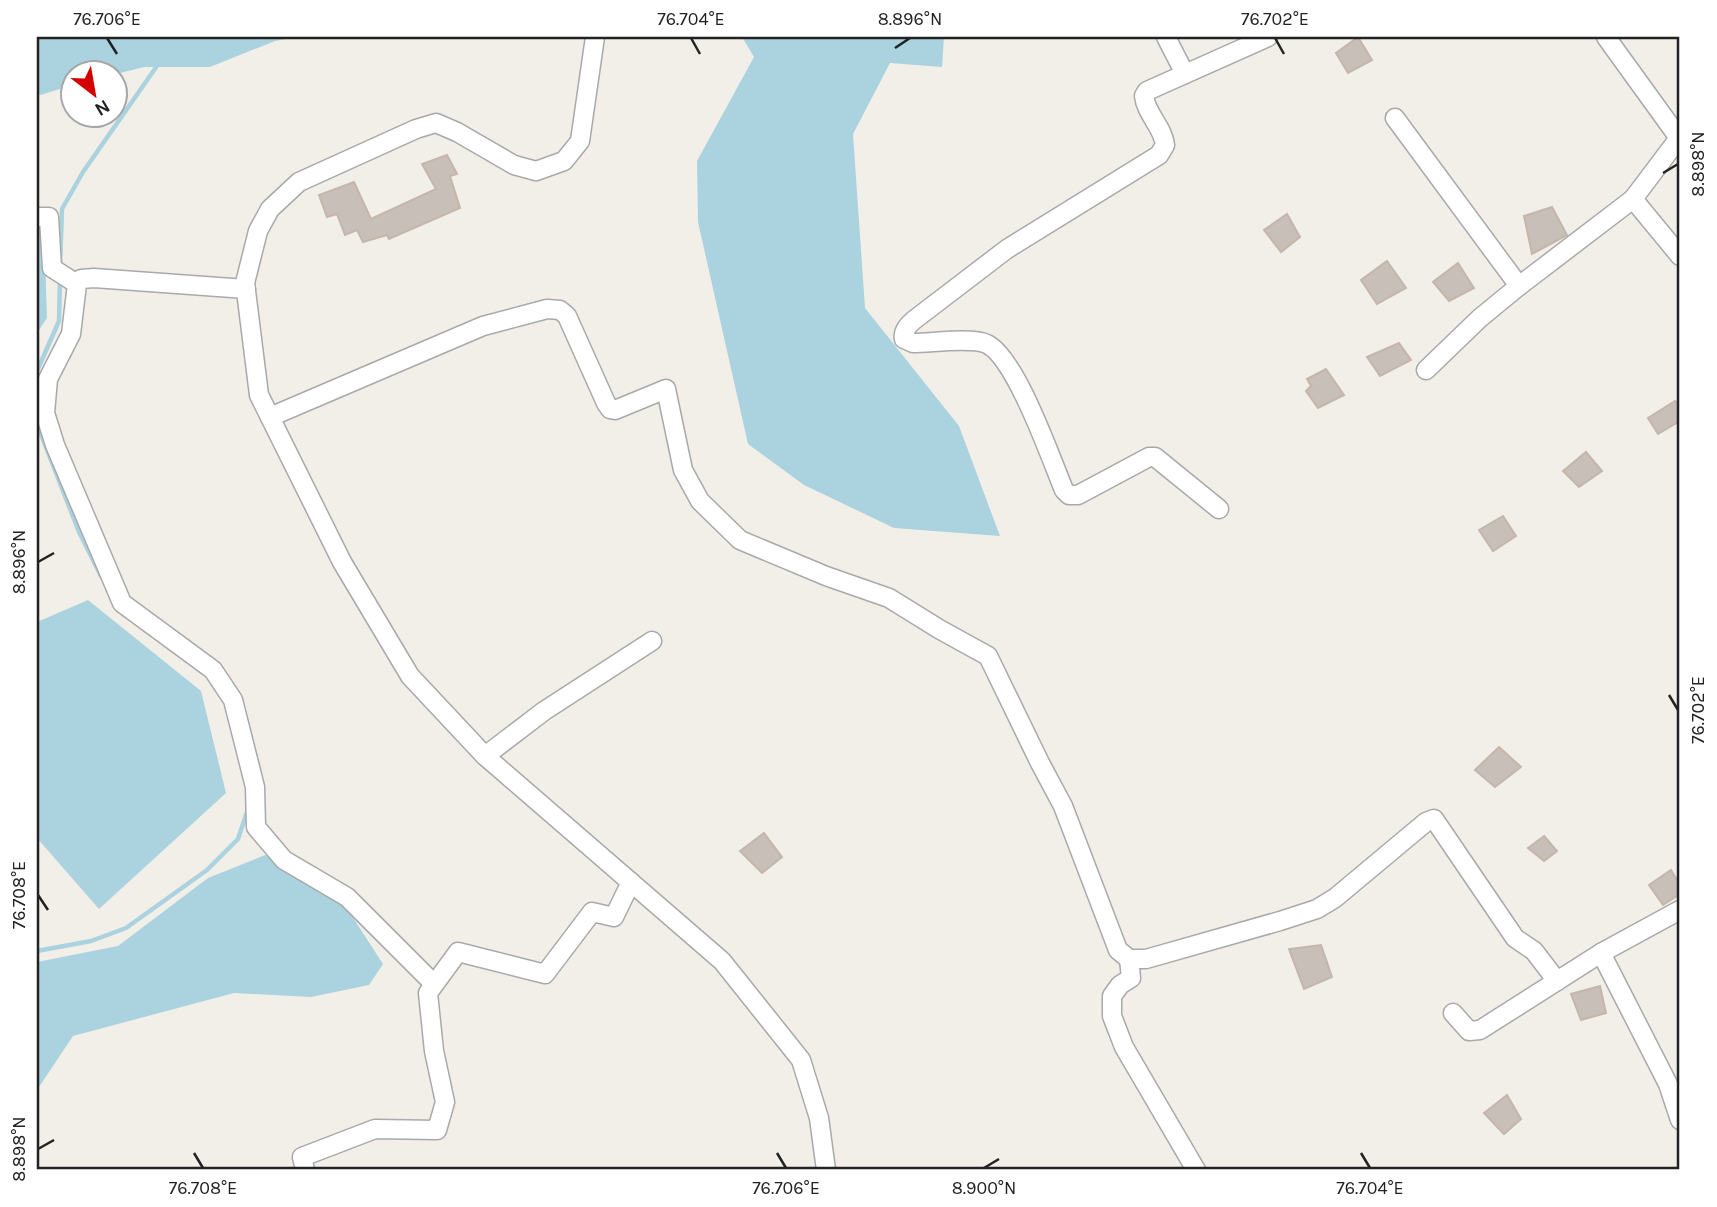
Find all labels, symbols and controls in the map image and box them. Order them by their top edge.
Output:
text: 76.706°E [73,8,141,30]
text: 76.704°E [657,8,725,30]
text: 8.896°N [878,8,942,30]
text: 76.702°E [1241,8,1309,30]
north arrow [60,60,130,130]
text: N [91,95,114,121]
text: 8.898°N [1687,131,1709,197]
text: 8.896°N [8,530,30,594]
text: 76.702°E [1687,676,1709,744]
text: 76.708°E [8,861,30,929]
text: 8.898°N [8,1116,30,1182]
text: 76.708°E [169,1177,237,1199]
text: 76.706°E [752,1177,820,1199]
text: 8.900°N [952,1177,1016,1199]
text: 76.704°E [1336,1177,1404,1199]

